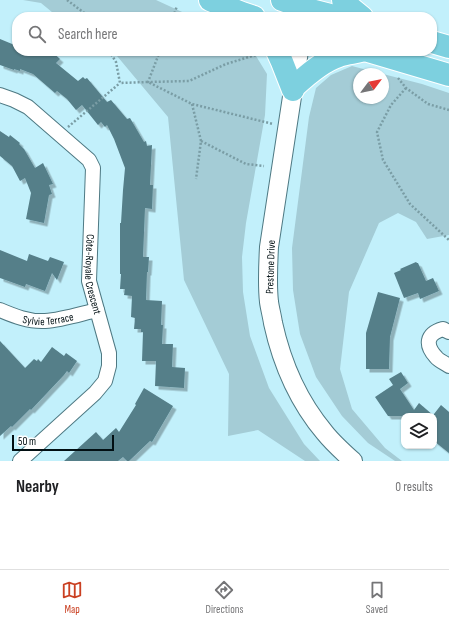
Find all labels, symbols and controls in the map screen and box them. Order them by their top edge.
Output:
search box [12,12,437,56]
icon: search [26,23,48,45]
text: Search here [58,25,118,44]
north arrow [353,68,389,104]
street label: Côte-Royale Crescent [82,234,104,317]
street label: Prestone Drive [263,240,278,294]
street label: Sylvie Terrace [21,310,75,328]
map controls [401,413,437,449]
button: layers [401,413,437,449]
scale bar [12,433,114,452]
text: 50 m [18,435,36,448]
text: Nearby [16,477,59,497]
text: 0 results [395,479,433,495]
tab: Map [61,579,83,616]
tab: Directions [206,579,243,616]
tab: Saved [366,579,388,616]

